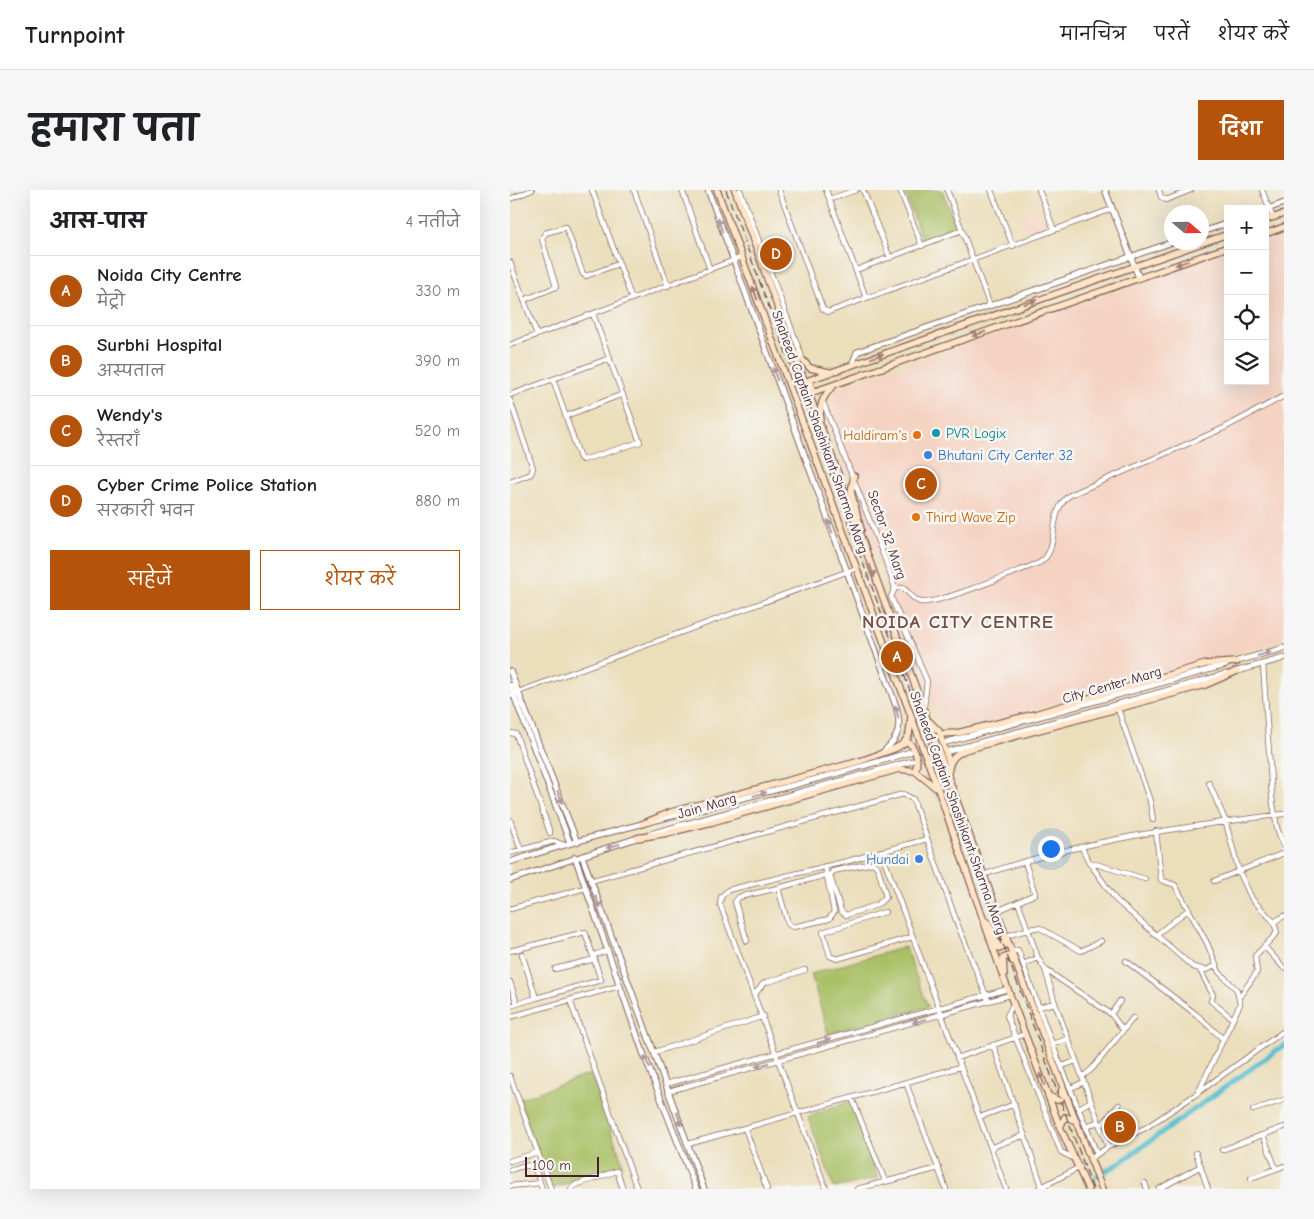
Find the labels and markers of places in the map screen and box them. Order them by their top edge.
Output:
pin: D [760,235,792,273]
place label: PVR Logix [946,425,1006,442]
place label: Haldiram's [843,427,907,444]
marker: PVR Logix [930,427,942,439]
marker: Haldiram's [911,429,923,441]
place label: Bhutani City Center 32 [938,447,1073,464]
marker: Bhutani City Center 32 [922,449,934,461]
pin: C [905,465,937,503]
place label: Third Wave Zip [926,509,1016,526]
marker: Third Wave Zip [910,511,922,523]
pin: A [881,638,913,676]
place label: Hundai [866,851,909,868]
marker: Hundai [913,853,925,865]
pin: B [1104,1108,1136,1146]

